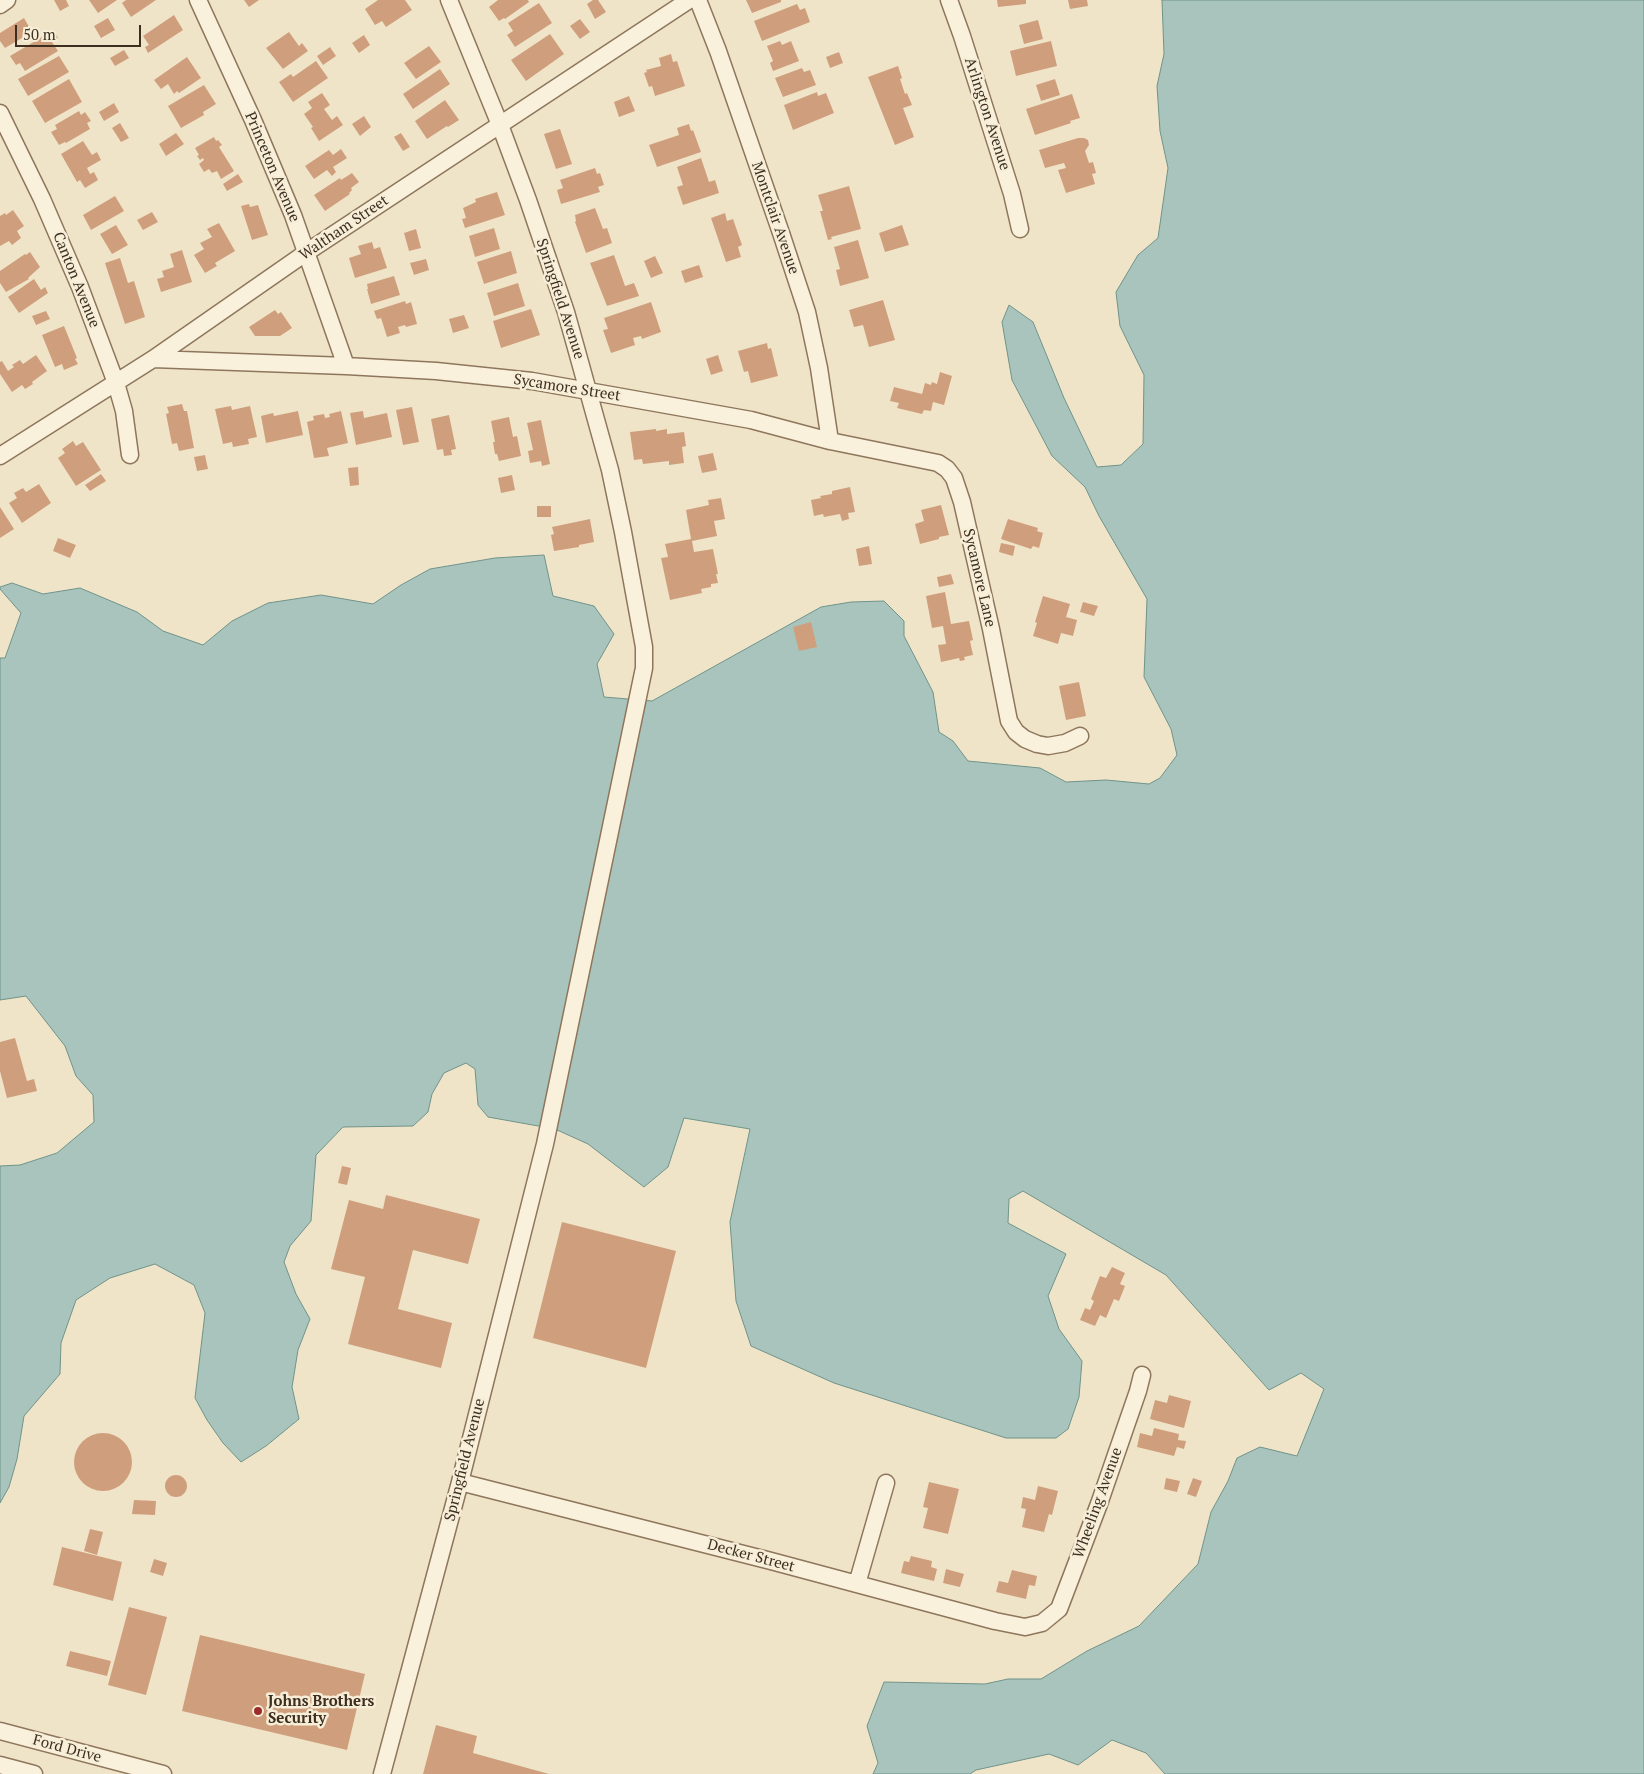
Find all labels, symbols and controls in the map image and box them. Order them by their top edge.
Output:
scale bar [18,15,144,47]
text: 50 m [23,24,56,44]
street label: Arlington Avenue [960,55,1014,173]
street label: Princeton Avenue [241,109,303,225]
street label: Montclair Avenue [747,159,803,277]
street label: Waltham Street [296,192,392,264]
street label: Canton Avenue [49,229,103,331]
street label: Springfield Avenue [532,236,588,362]
street label: Sycamore Street [512,371,622,405]
street label: Sycamore Lane [959,527,999,629]
street label: Springfield Avenue [441,1397,489,1523]
street label: Wheeling Avenue [1070,1445,1126,1561]
street label: Decker Street [705,1536,797,1576]
place label: Johns Brothers Security [268,1693,374,1728]
marker: Johns Brothers Security [252,1705,264,1717]
street label: Ford Drive [31,1731,103,1767]

